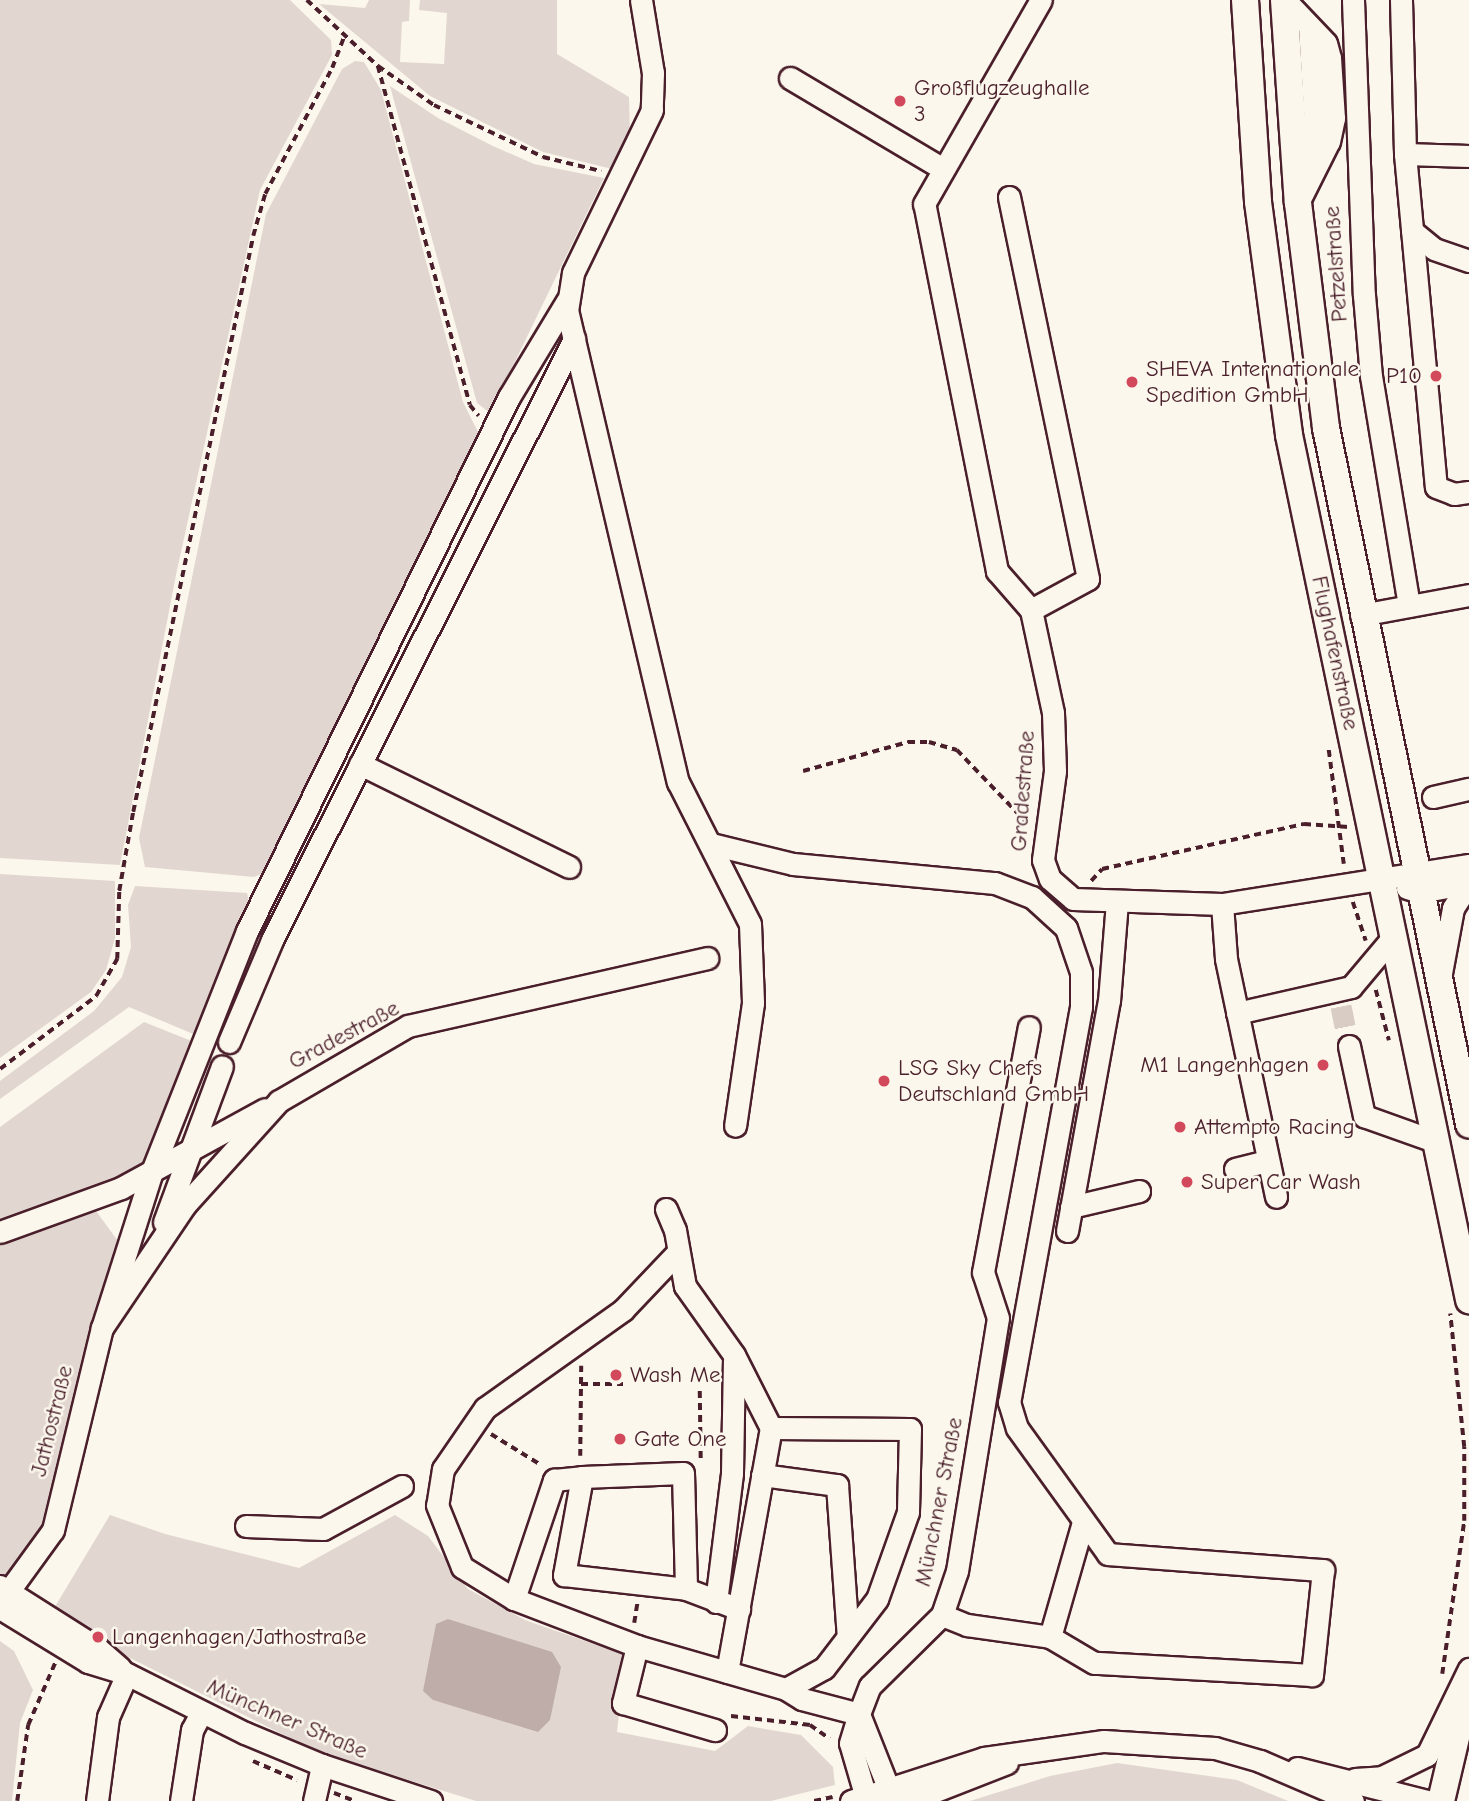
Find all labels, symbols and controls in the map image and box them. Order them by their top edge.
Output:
place label: Großflugzeughalle 3 [914,74,1090,128]
marker: Großflugzeughalle 3 [892,93,908,109]
street label: Petzelstraße [1318,205,1354,323]
place label: SHEVA Internationale Spedition GmbH [1146,355,1359,409]
place label: P10 [1386,362,1422,390]
marker: P10 [1428,368,1444,384]
marker: SHEVA Internationale Spedition GmbH [1124,374,1140,390]
street label: Flughafenstraße [1305,573,1365,733]
street label: Gradestraße [1005,730,1041,852]
street label: Gradestraße [284,994,404,1076]
place label: M1 Langenhagen [1140,1051,1309,1079]
place label: LSG Sky Chefs Deutschland GmbH [898,1054,1089,1108]
marker: M1 Langenhagen [1315,1057,1331,1073]
marker: LSG Sky Chefs Deutschland GmbH [876,1073,892,1089]
place label: Attempto Racing [1194,1113,1355,1141]
marker: Attempto Racing [1172,1119,1188,1135]
place label: Super Car Wash [1201,1168,1361,1196]
marker: Super Car Wash [1179,1174,1195,1190]
place label: Wash Me [630,1361,721,1389]
street label: Jathostraße [25,1363,79,1479]
marker: Wash Me [608,1367,624,1383]
street label: Münchner Straße [909,1415,969,1589]
place label: Gate One [634,1425,726,1453]
marker: Gate One [612,1431,628,1447]
place label: Langenhagen/Jathostraße [112,1623,367,1651]
marker: Langenhagen/Jathostraße [90,1629,106,1645]
street label: Münchner Straße [203,1673,371,1765]

